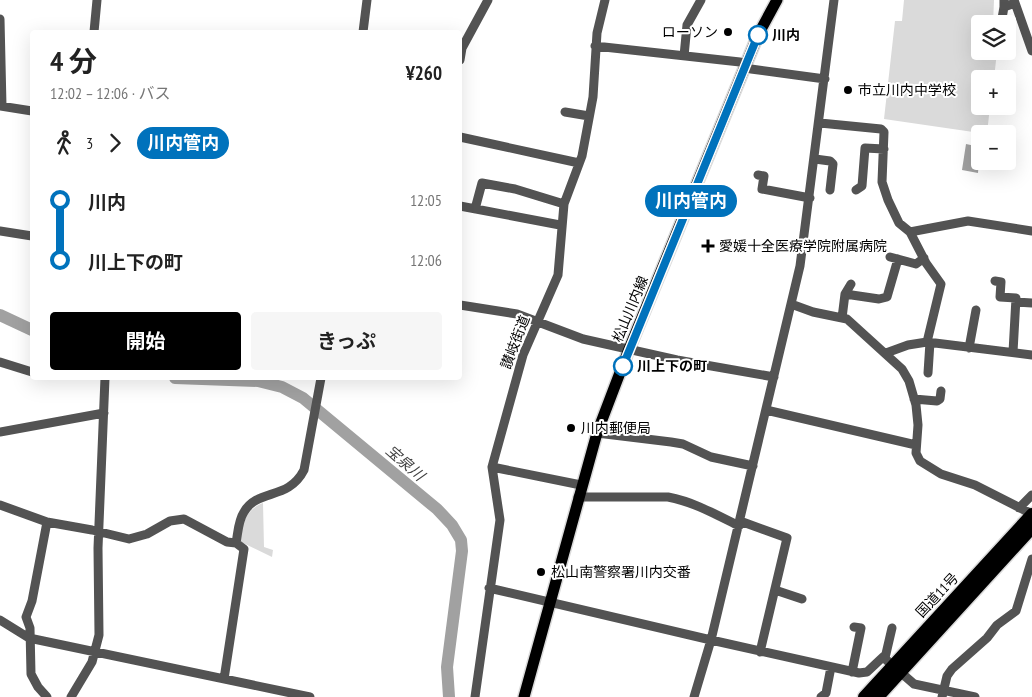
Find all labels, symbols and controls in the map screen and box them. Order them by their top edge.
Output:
map controls [971,15,1016,170]
button: layers [971,15,1016,60]
place label: ローソン [662,23,718,41]
marker: 川内 [748,25,768,45]
marker: ローソン [722,26,734,38]
place label: 川内 [772,26,800,44]
text: 4 分 [50,42,97,79]
text: ¥260 [406,61,442,85]
button: + [971,70,1016,115]
place label: 市立川内中学校 [858,81,956,99]
text: 12:02 – 12:06 · バス [50,83,170,103]
marker: 市立川内中学校 [842,84,854,96]
button: − [971,125,1016,170]
icon: walk [50,129,78,157]
icon: forward [101,129,129,157]
text: 川内管内 [147,131,219,154]
text: 3 [86,133,93,153]
line badge: 川内管内 [656,185,726,217]
text: 川内管内 [655,189,727,212]
text: 川内 [88,190,126,214]
text: 12:05 [410,190,442,210]
place label: 愛媛十全医療学院附属病院 [719,237,887,255]
marker: 愛媛十全医療学院附属病院 [701,239,715,253]
text: 川上下の町 [88,250,183,274]
text: 12:06 [410,250,442,270]
street label: 松山川内線 [608,273,652,345]
button: 開始 [50,312,241,370]
button: きっぷ [251,312,442,370]
street label: 讃岐街道 [497,313,533,371]
marker: 川上下の町 [613,356,633,376]
place label: 川上下の町 [637,357,707,375]
place label: 川内郵便局 [581,419,651,437]
marker: 川内郵便局 [565,422,577,434]
water label: 宝泉川 [382,441,430,486]
place label: 松山南警察署川内交番 [551,563,691,581]
marker: 松山南警察署川内交番 [535,566,547,578]
street label: 国道11号 [912,569,962,621]

